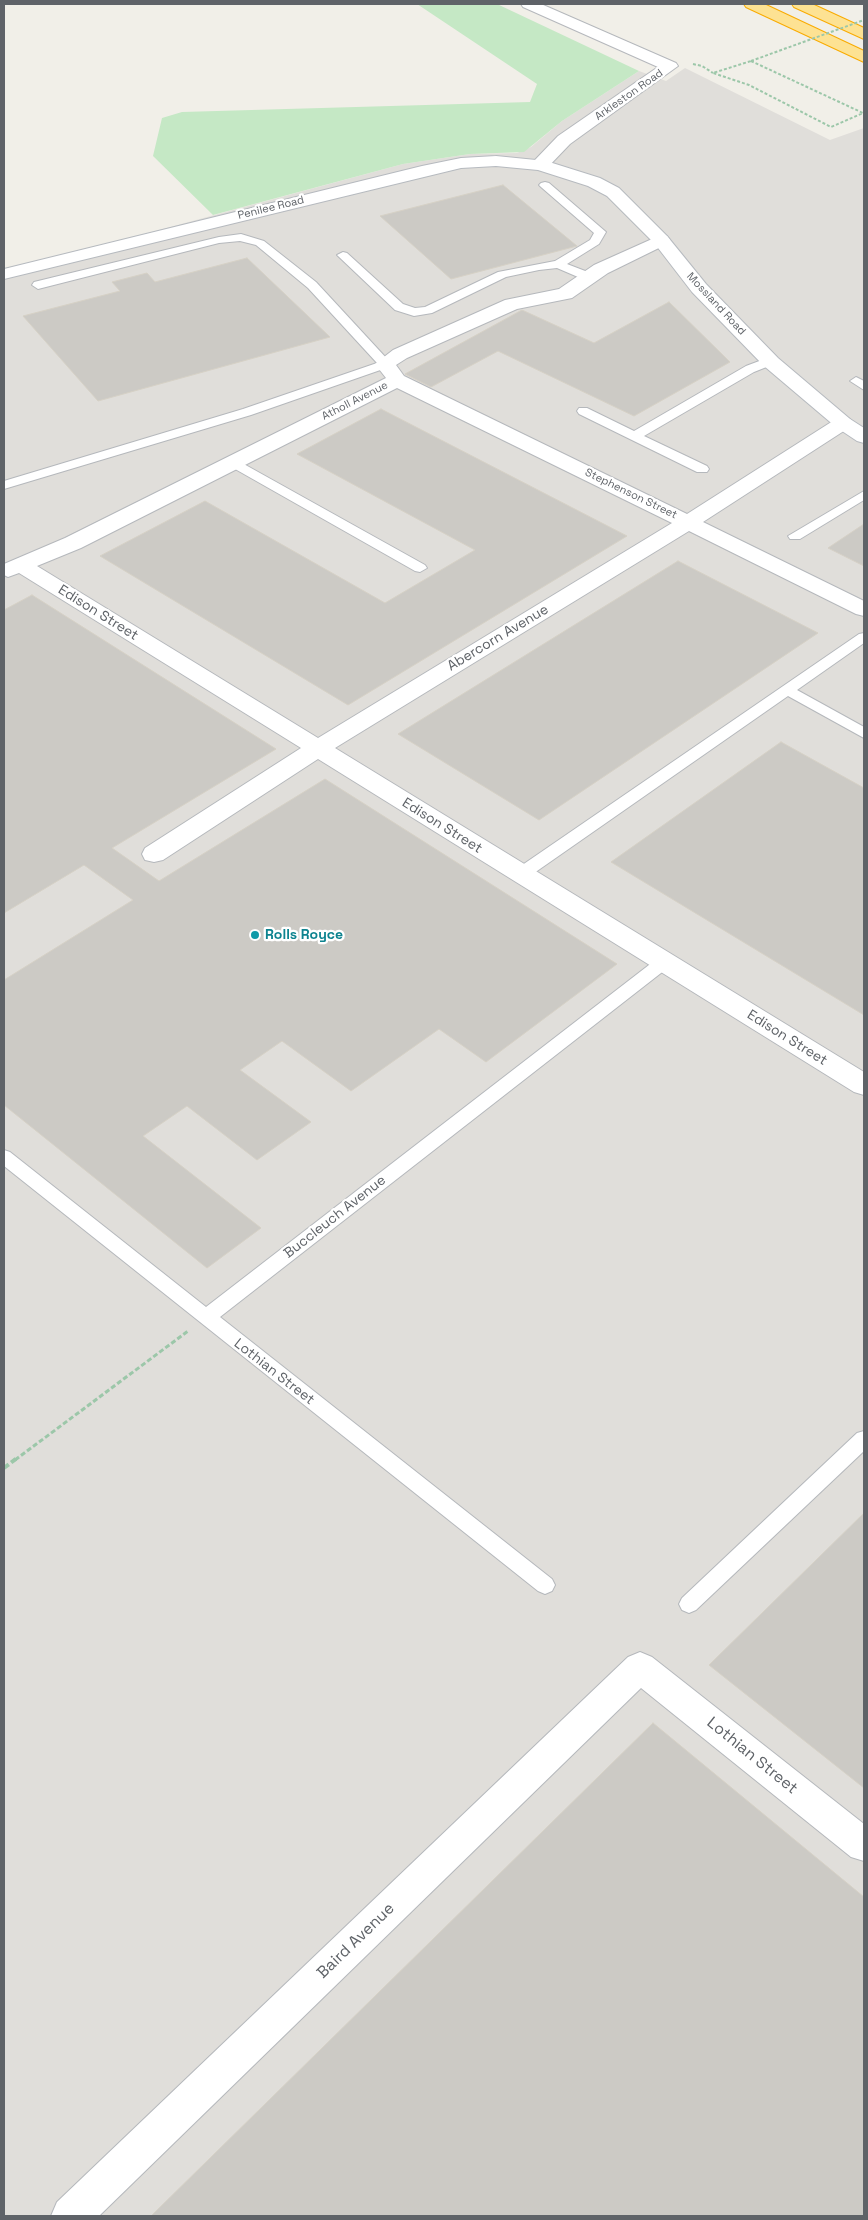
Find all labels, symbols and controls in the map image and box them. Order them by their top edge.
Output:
street label: Arkleston Road [592,67,666,123]
street label: Penilee Road [236,193,306,223]
street label: Mossland Road [684,270,748,338]
street label: Atholl Avenue [320,379,390,423]
street label: Stephenson Street [583,466,679,522]
street label: Edison Street [55,582,141,644]
street label: Abercorn Avenue [444,601,552,675]
street label: Edison Street [399,795,485,857]
place label: Rolls Royce [265,927,343,943]
marker: Rolls Royce [249,929,261,941]
street label: Edison Street [744,1007,830,1069]
street label: Buccleuch Avenue [281,1172,389,1262]
street label: Lothian Street [230,1335,318,1409]
street label: Lothian Street [703,1713,801,1799]
street label: Baird Avenue [313,1899,399,1983]

